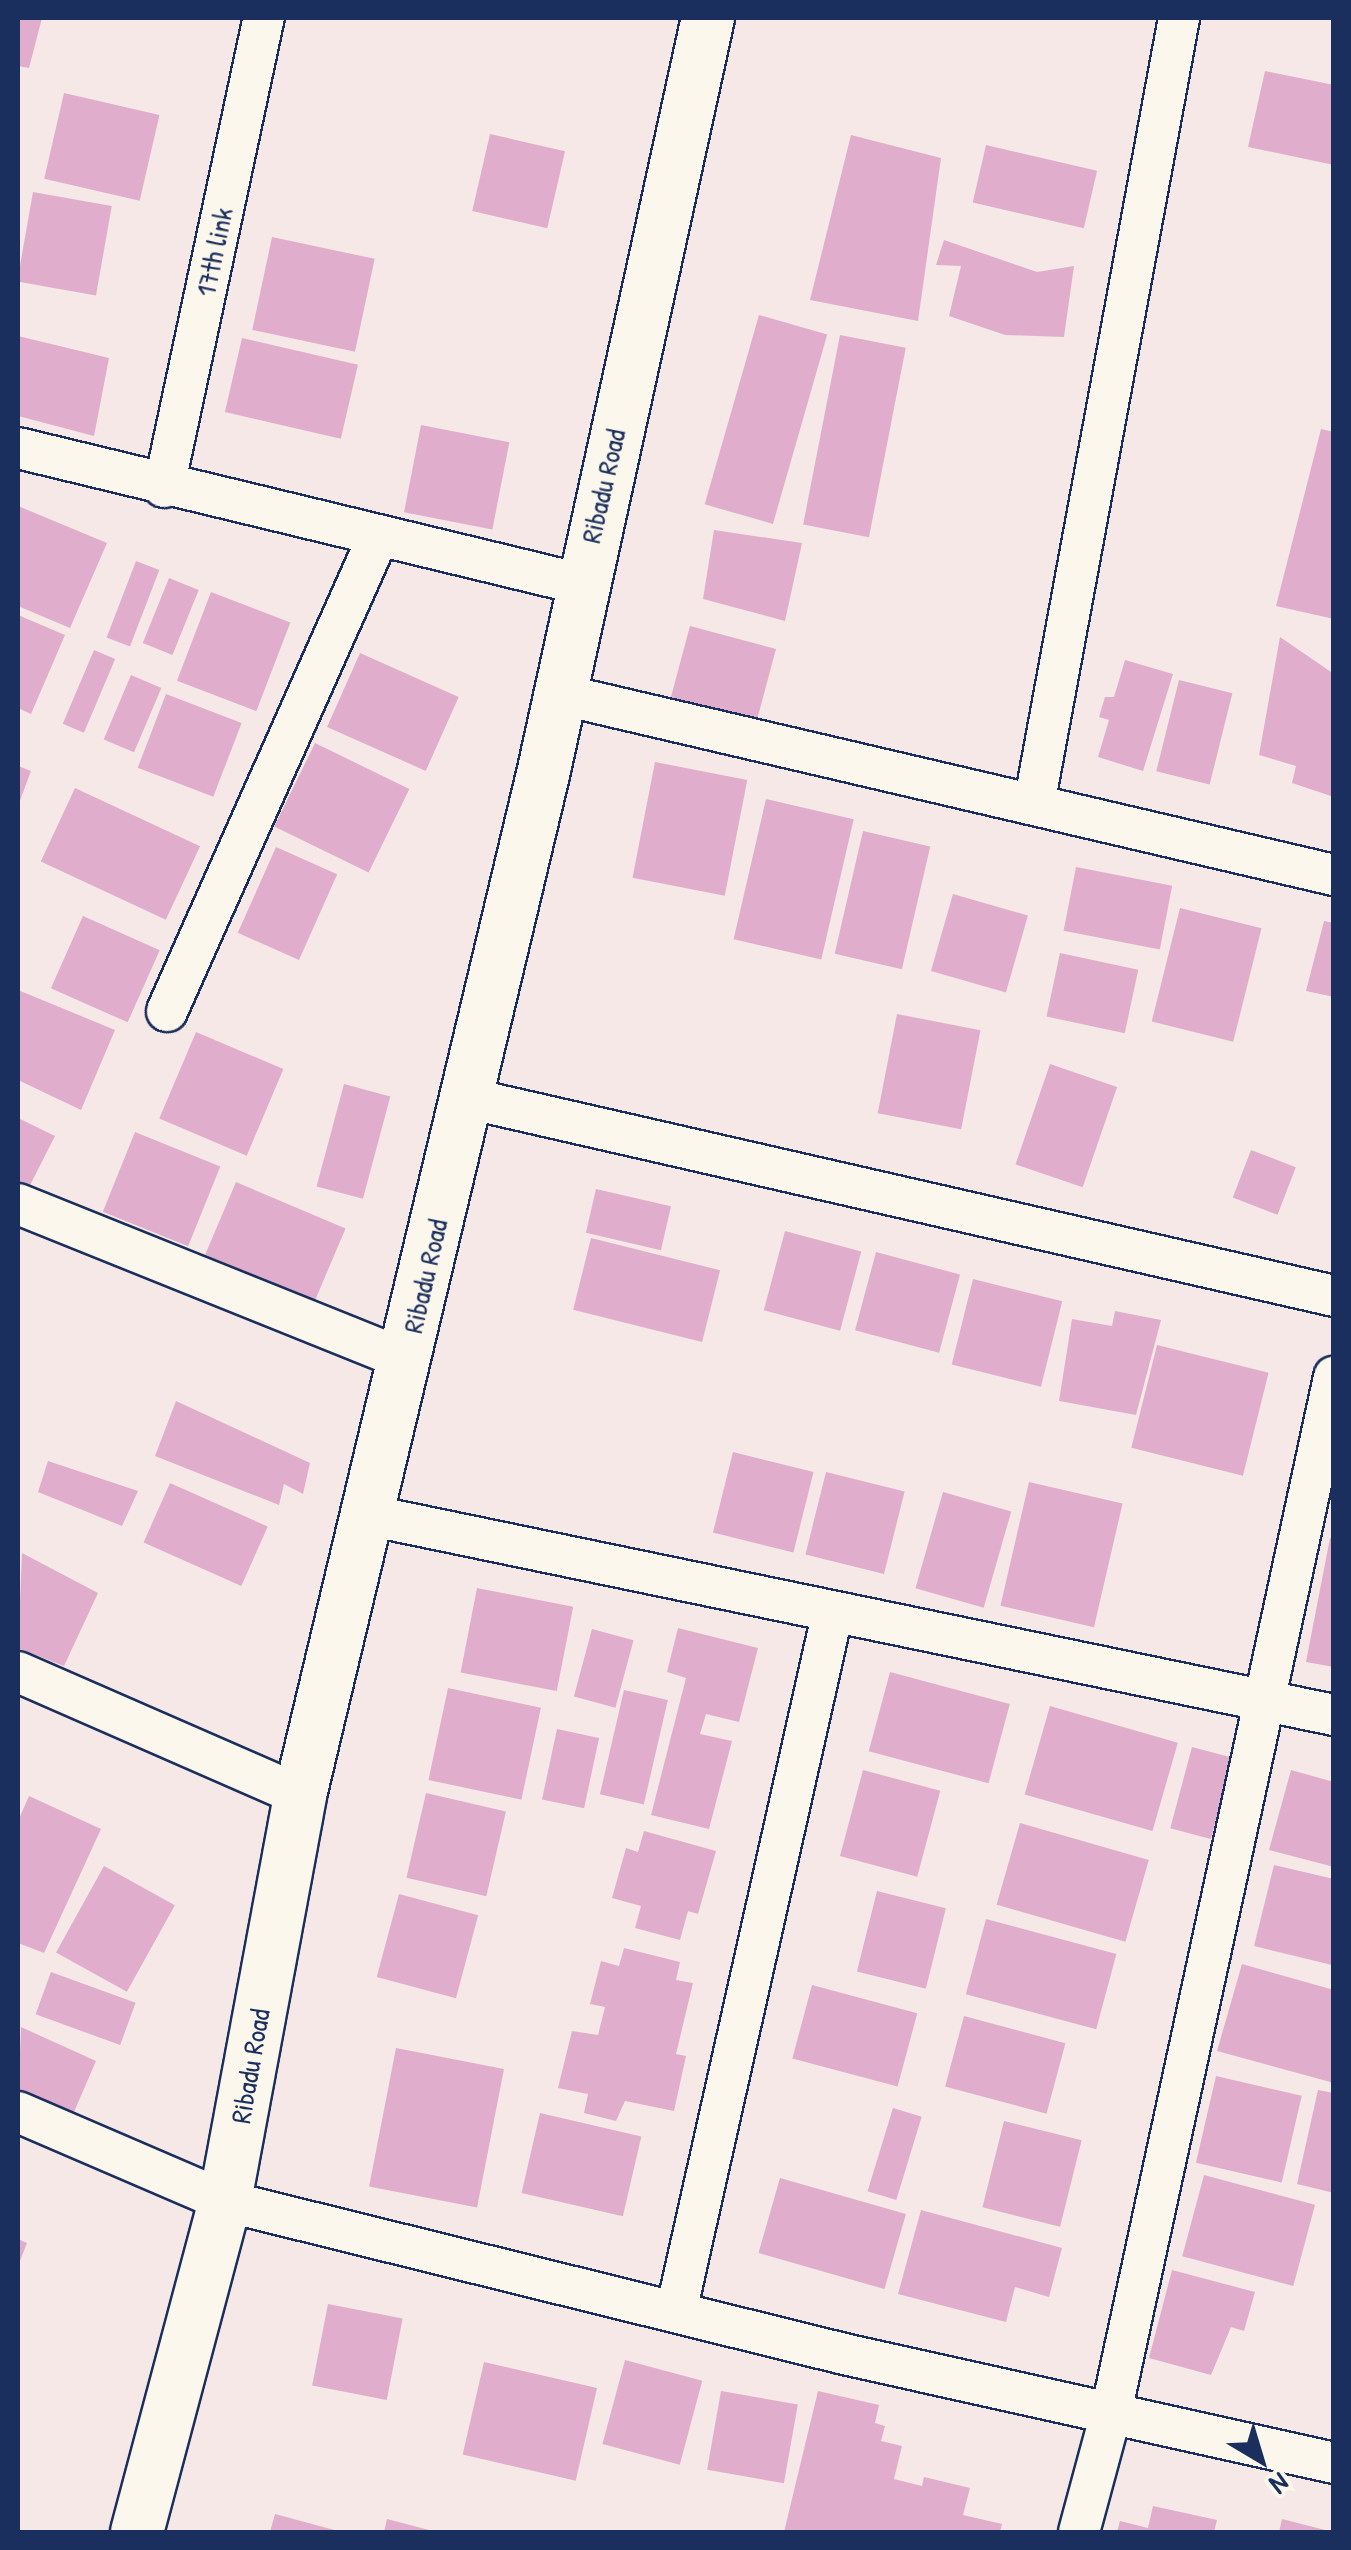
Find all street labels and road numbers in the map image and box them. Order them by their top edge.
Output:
street label: 17th link [188,205,240,299]
street label: Ribadu Road [574,426,632,546]
street label: Ribadu Road [396,1216,454,1336]
street label: Ribadu Road [223,2006,277,2126]

